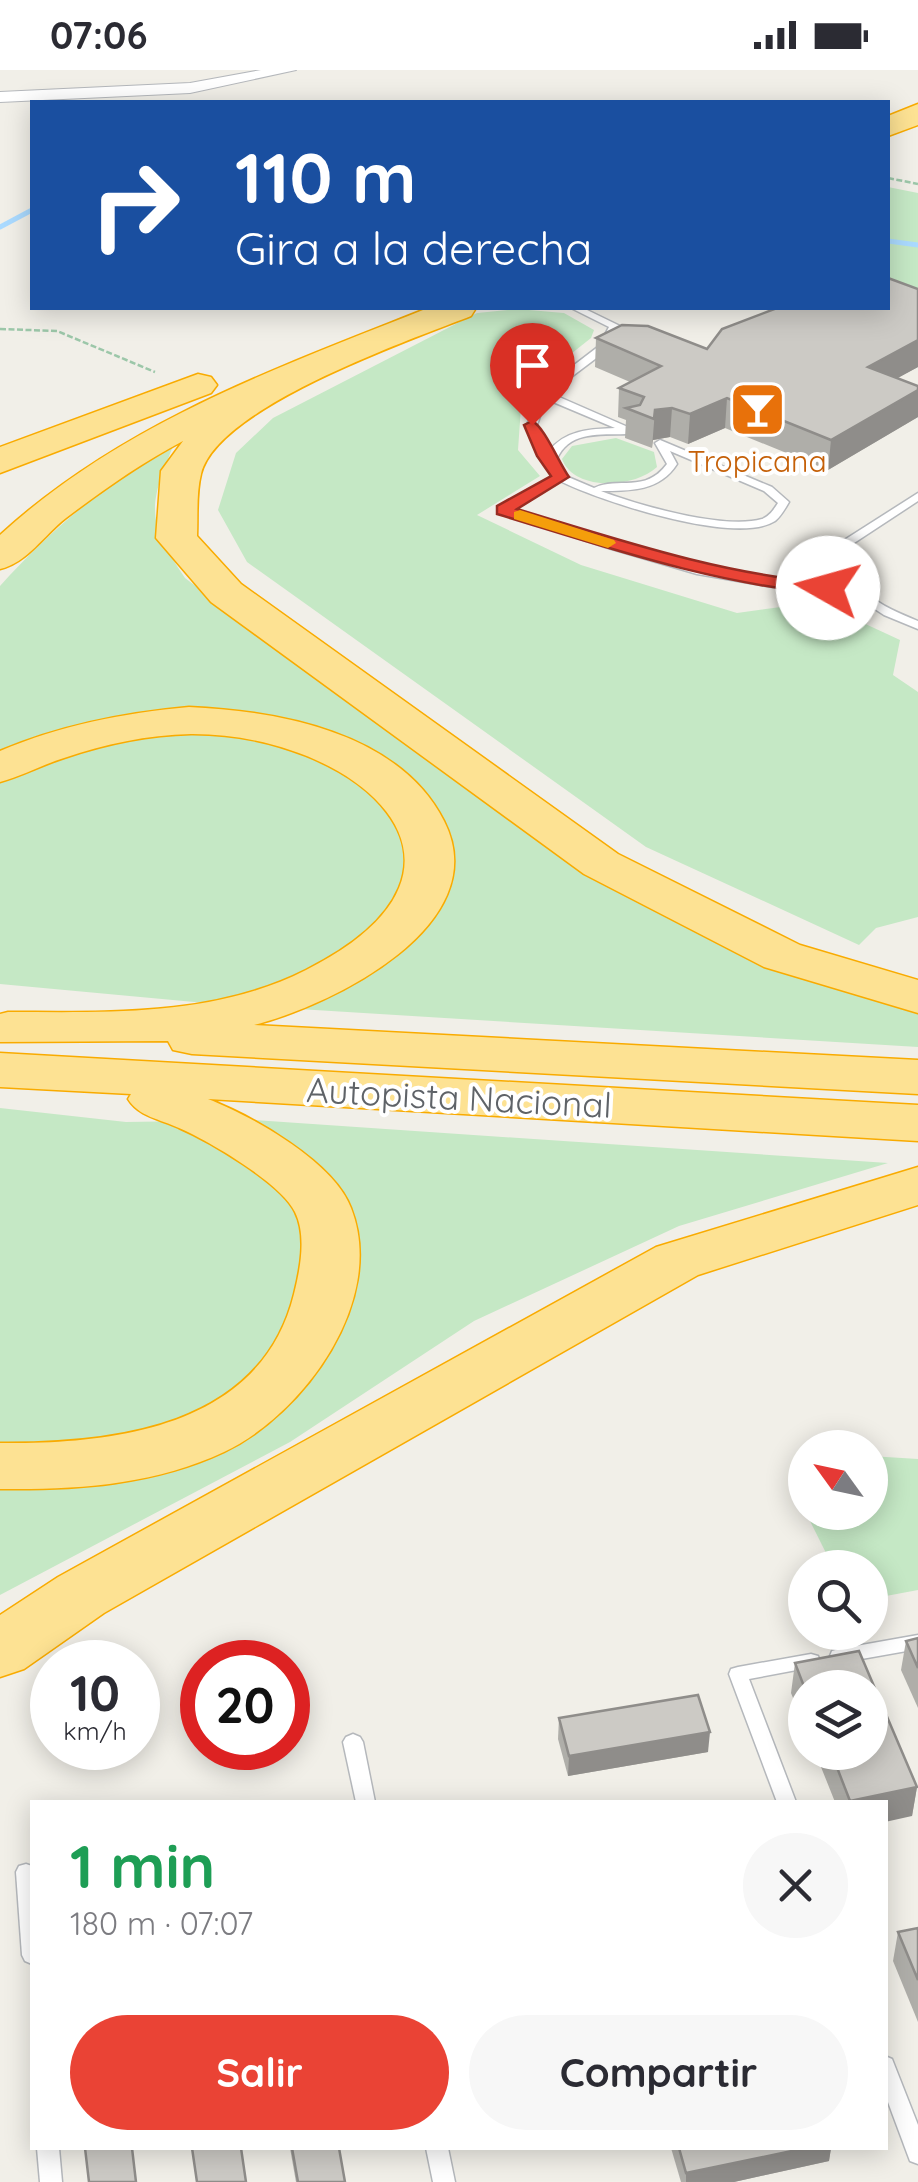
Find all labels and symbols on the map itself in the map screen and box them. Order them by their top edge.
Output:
pin [490,323,575,426]
bar icon: Tropicana [727,380,787,440]
place label: Tropicana [687,442,827,480]
position arrow [776,536,880,640]
street label: Autopista Nacional [305,1067,613,1127]
north arrow [788,1430,888,1530]
speed limit sign: 20 [180,1640,310,1770]

